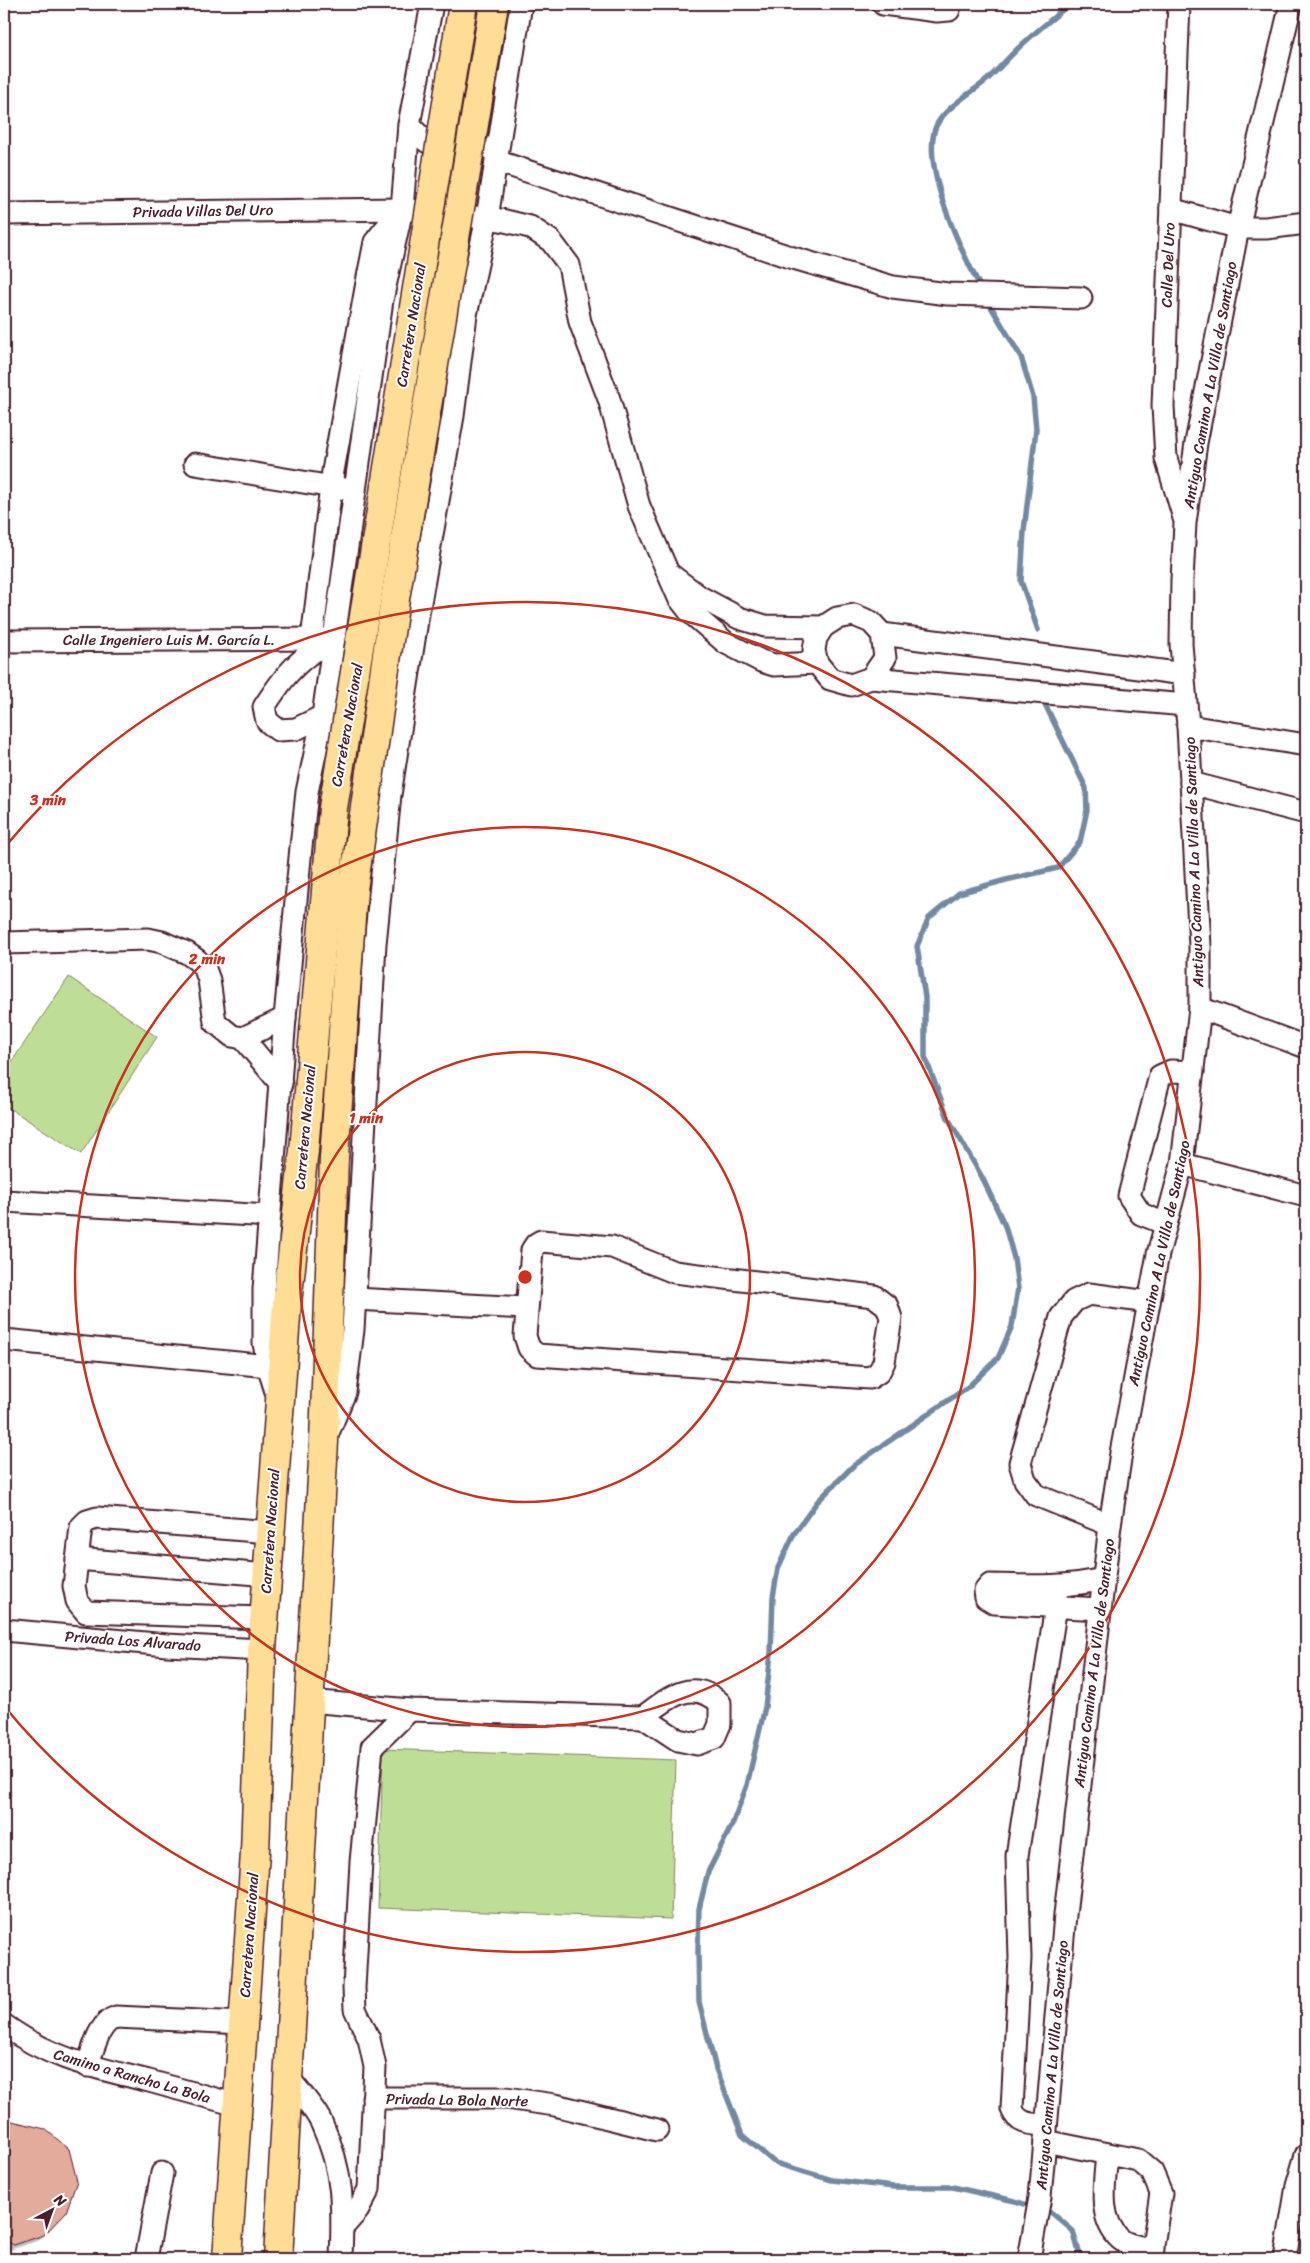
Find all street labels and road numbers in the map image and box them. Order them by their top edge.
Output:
street label: Privada Villas Del Uro [133,197,274,225]
street label: Calle Del Uro [1154,222,1182,308]
street label: Antiguo Camino A La Villa de Santiago [1175,259,1245,512]
street label: Carretera Nacional [388,261,434,389]
street label: Calle Ingeniero Luis M. García L. [63,627,275,653]
street label: Carretera Nacional [323,661,371,789]
street label: Antiguo Camino A La Villa de Santiago [1177,736,1211,989]
street label: Carretera Nacional [287,1063,323,1190]
street label: Antiguo Camino A La Villa de Santiago [1120,1137,1198,1389]
street label: Carretera Nacional [253,1467,287,1594]
street label: Antiguo Camino A La Villa de Santiago [1066,1537,1122,1790]
street label: Privada Los Alvarado [64,1623,202,1659]
street label: Carretera Nacional [232,1871,266,1998]
street label: Antiguo Camino A La Villa de Santiago [1028,1939,1076,2192]
street label: Camino a Rancho La Bola [50,2041,214,2111]
street label: Privada La Bola Norte [385,2086,529,2114]

